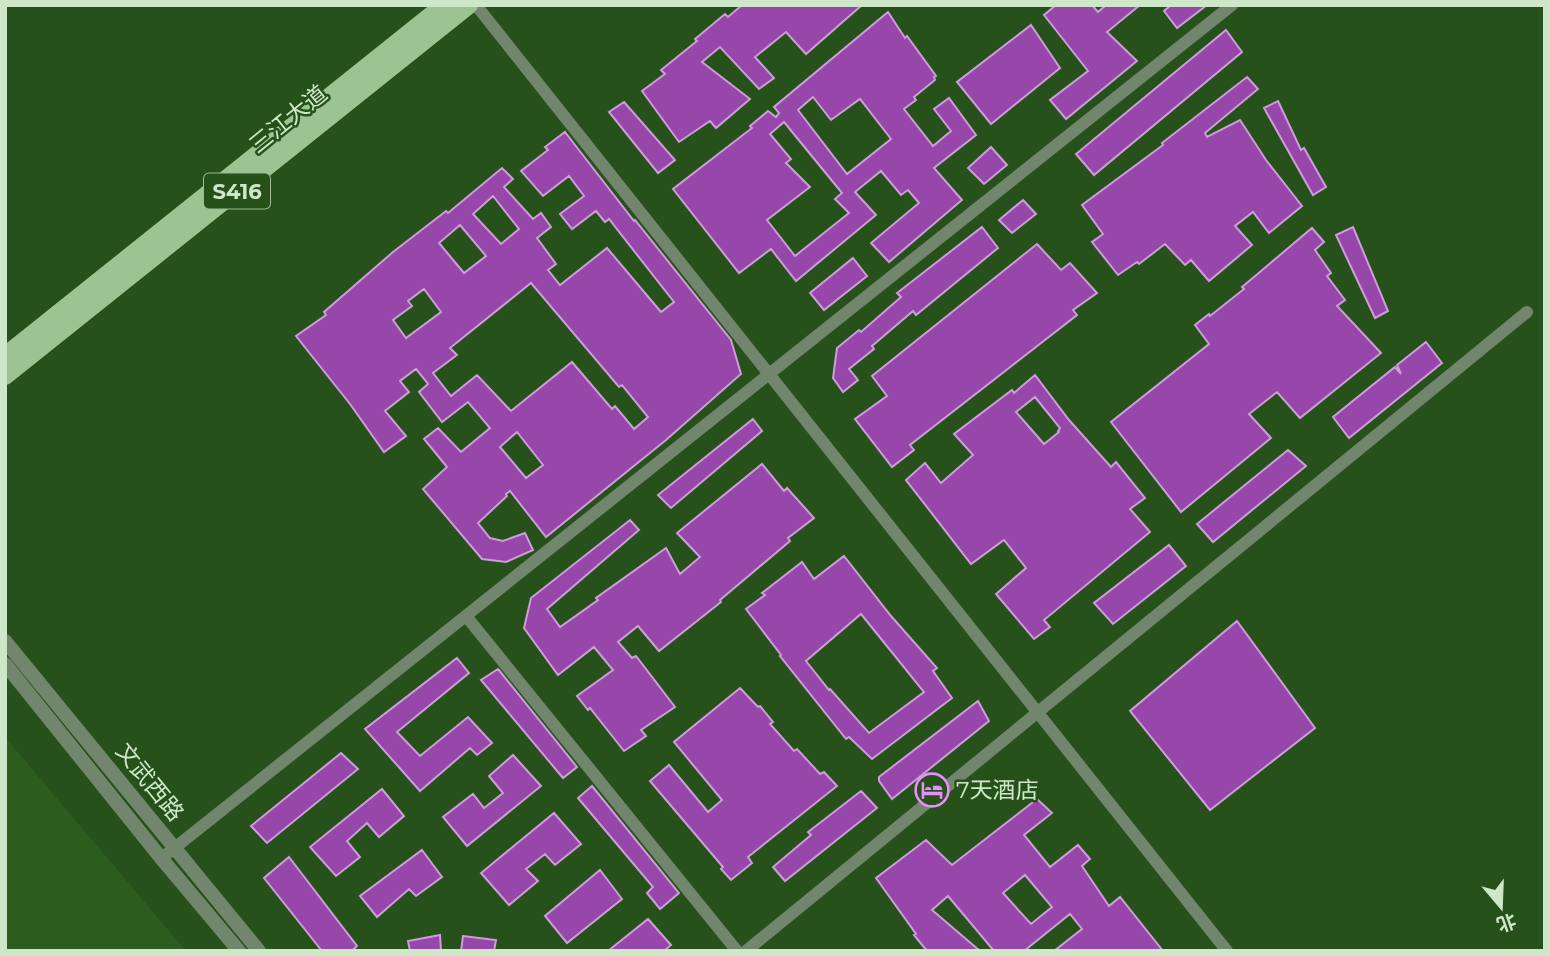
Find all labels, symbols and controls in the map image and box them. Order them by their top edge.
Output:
street label: 三江大道 [243,79,333,159]
road number: S416 [204,174,270,208]
street label: 文武西路 [110,737,190,827]
hotel icon: 7天酒店 [913,771,951,809]
place label: 7天酒店 [956,776,1039,804]
north arrow [1466,872,1536,942]
text: 北 [1494,909,1519,937]

